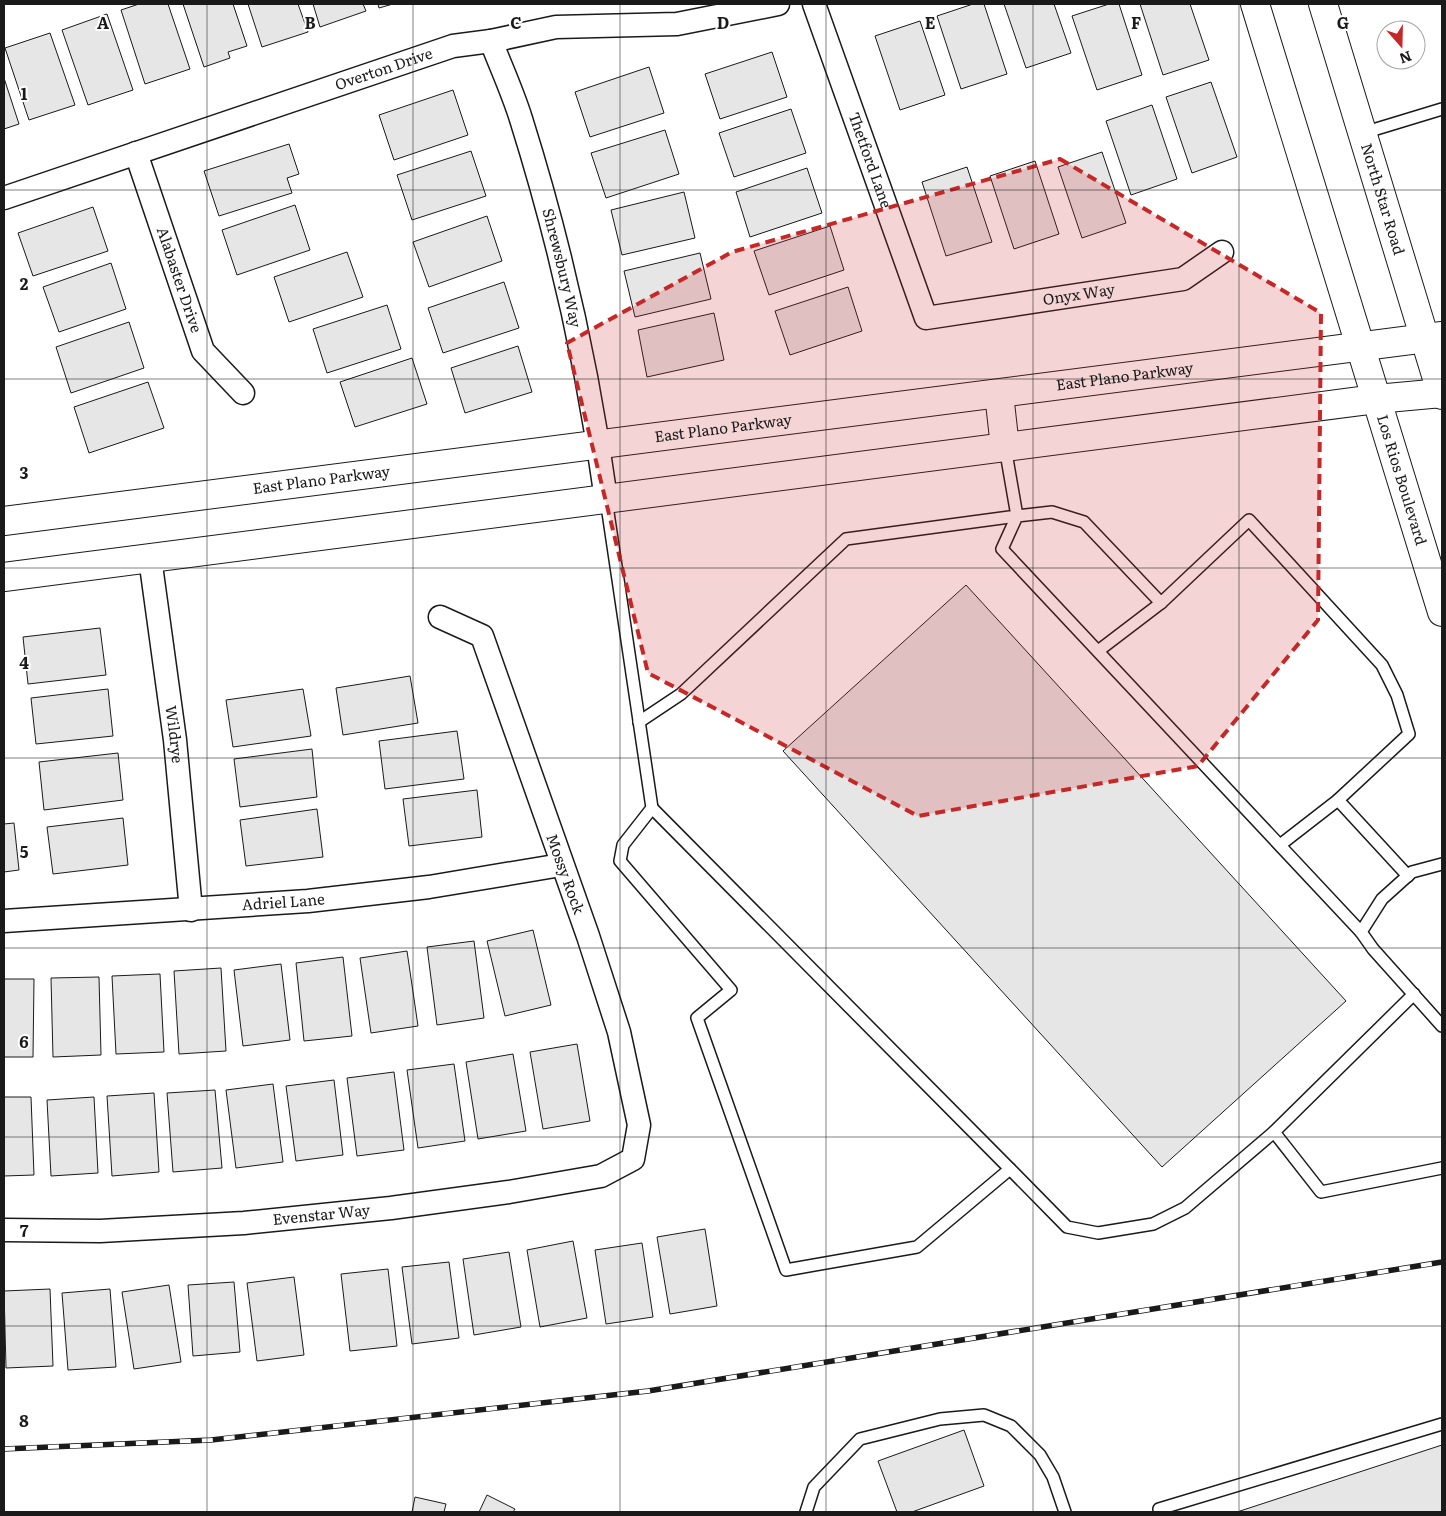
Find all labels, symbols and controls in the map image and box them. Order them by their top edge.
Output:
text: A [97,10,109,34]
text: B [304,10,316,34]
text: C [510,10,522,34]
text: D [717,10,729,34]
text: E [925,10,936,34]
text: F [1131,10,1141,34]
text: G [1337,10,1349,34]
north arrow [1376,20,1426,70]
street label: Overton Drive [332,41,435,95]
text: N [1397,47,1415,70]
text: 1 [21,81,28,105]
street label: Thetford Lane [843,109,899,211]
street label: North Star Road [1356,140,1412,257]
street label: Shrewsbury Way [537,205,589,330]
street label: Alabaster Drive [152,223,209,336]
text: 2 [20,271,29,295]
street label: Onyx Way [1041,276,1117,310]
street label: East Plano Parkway [1055,355,1195,396]
street label: East Plano Parkway [653,407,793,447]
street label: Los Rios Boulevard [1372,411,1434,548]
street label: East Plano Parkway [251,458,392,499]
text: 3 [20,460,29,484]
text: 4 [19,650,29,674]
street label: Wildrye [160,704,190,764]
street label: Mossy Rock [541,830,592,918]
text: 5 [20,839,29,863]
street label: Adriel Lane [241,886,326,915]
text: 6 [19,1029,29,1053]
street label: Evenstar Way [271,1197,371,1230]
text: 7 [20,1218,29,1242]
text: 8 [19,1408,29,1432]

